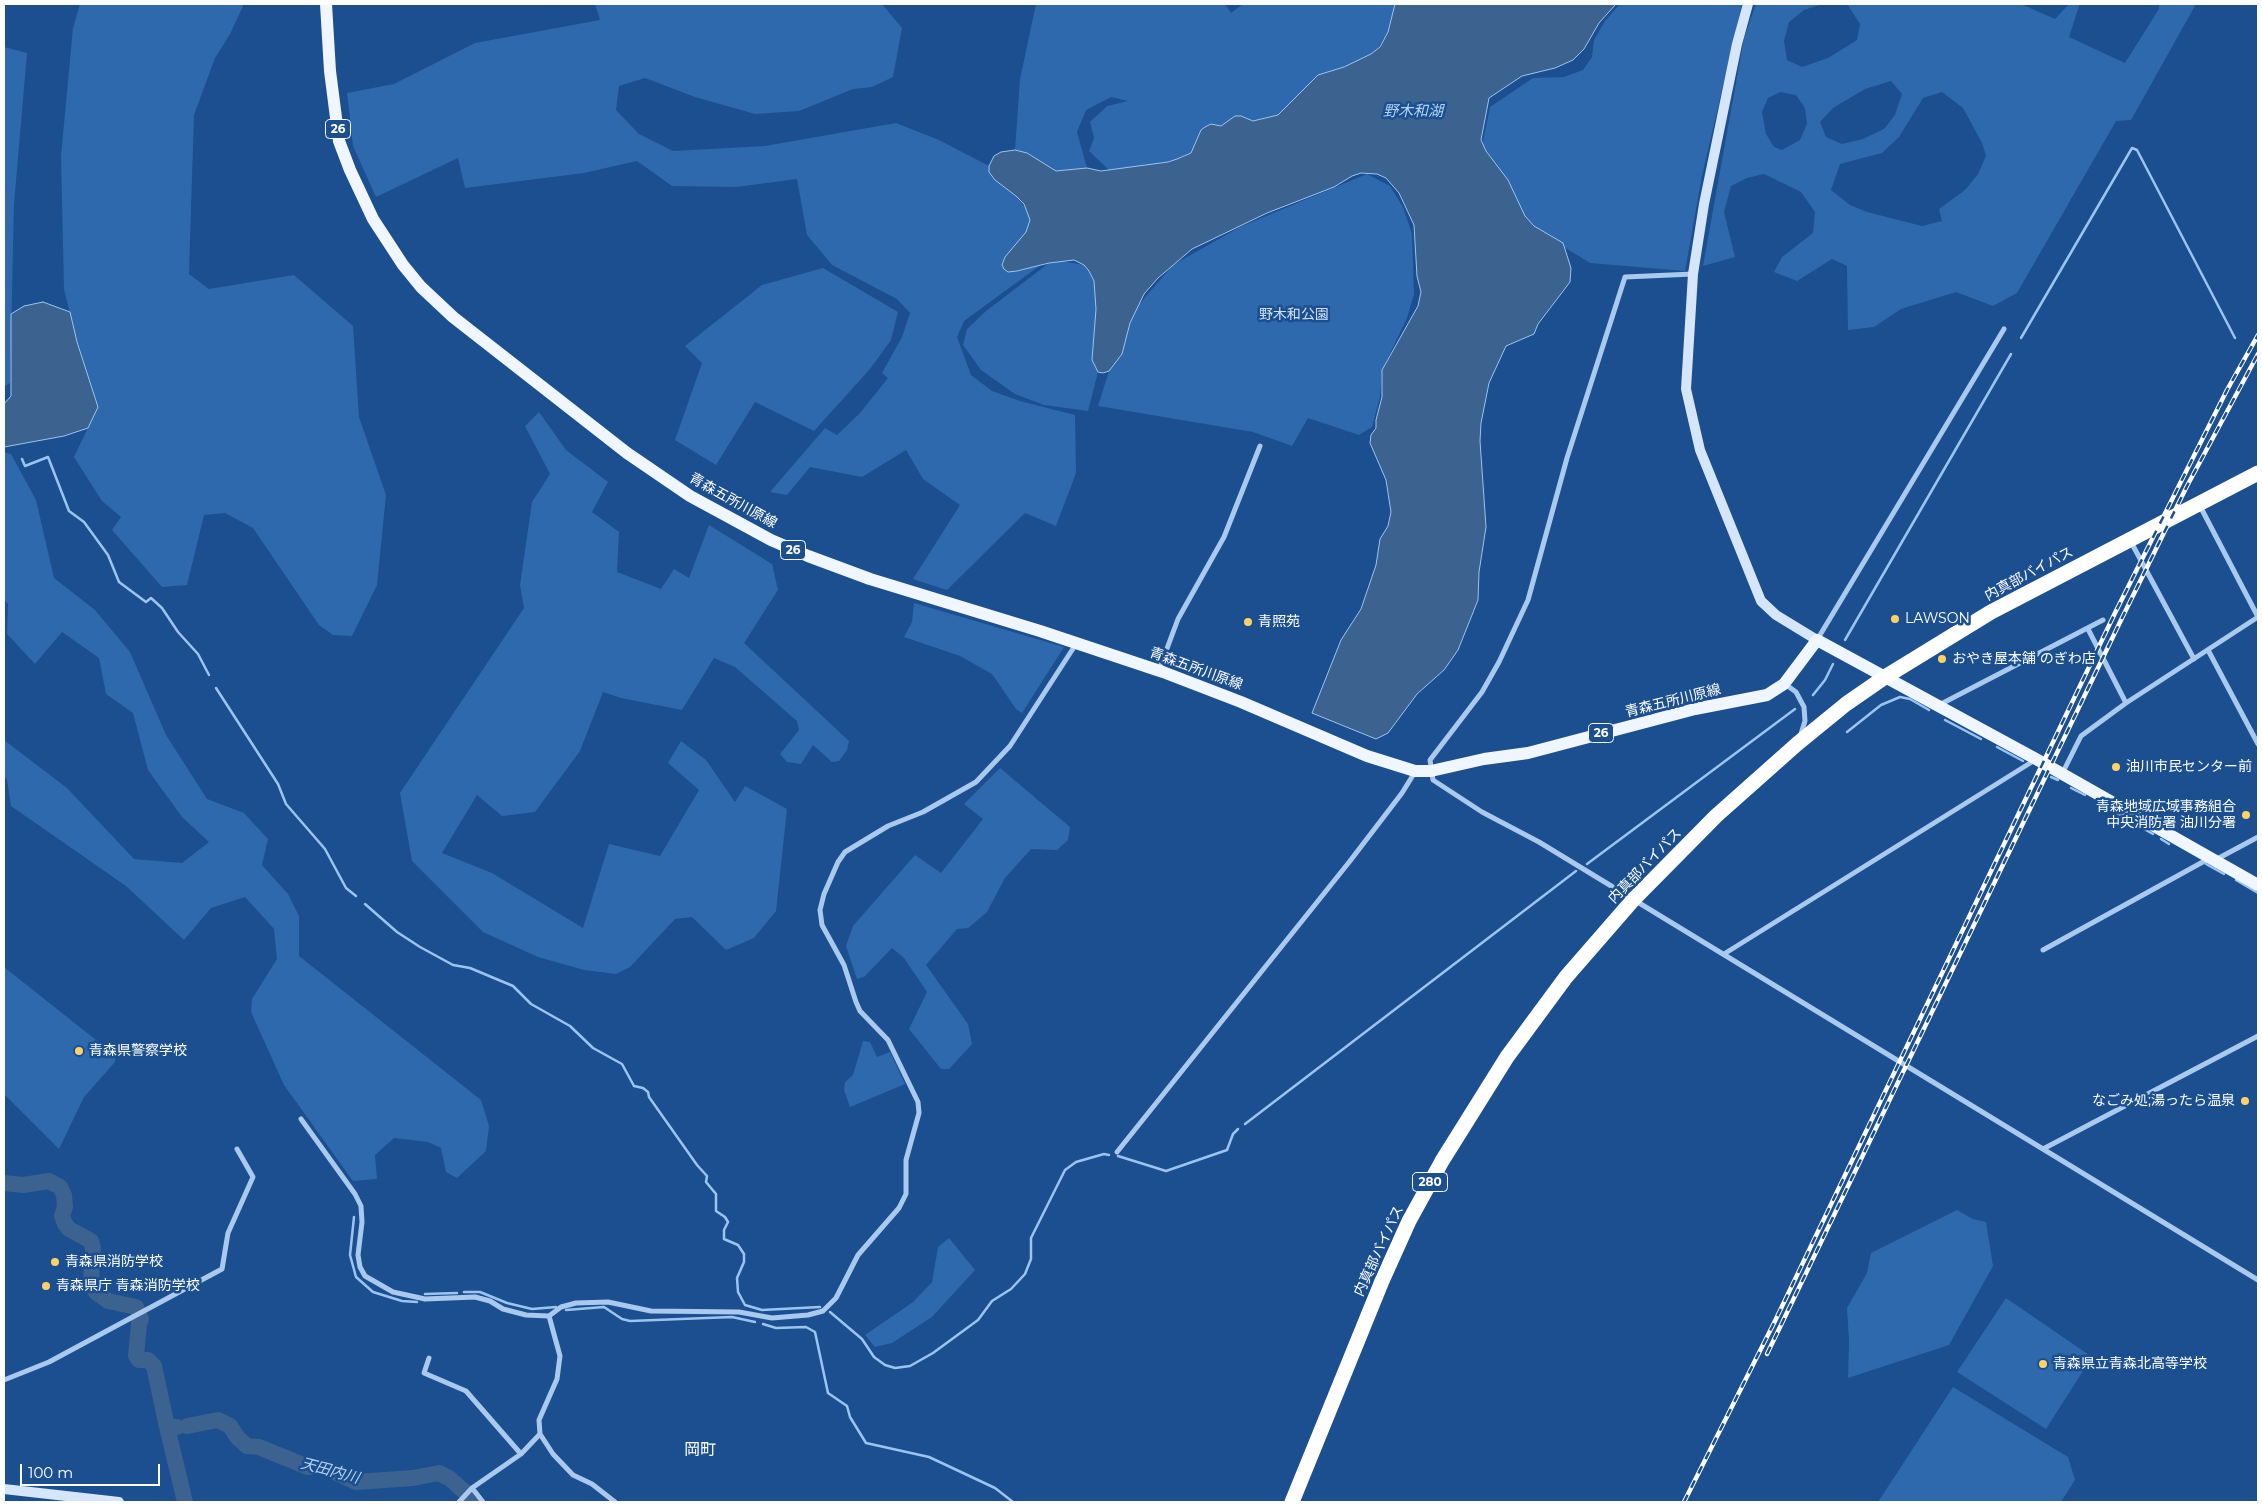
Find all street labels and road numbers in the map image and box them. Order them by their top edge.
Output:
road number: 26 [326,120,350,138]
street label: 青森五所川原線 [686,470,780,532]
road number: 26 [780,540,806,560]
street label: 内真部バイパス [1982,544,2076,604]
street label: 青森五所川原線 [1147,644,1245,694]
street label: 青森五所川原線 [1623,681,1723,721]
road number: 26 [1588,724,1614,742]
street label: 内真部バイパス [1605,825,1685,907]
road number: 280 [1412,1172,1448,1192]
street label: 内真部バイパス [1351,1203,1407,1299]

